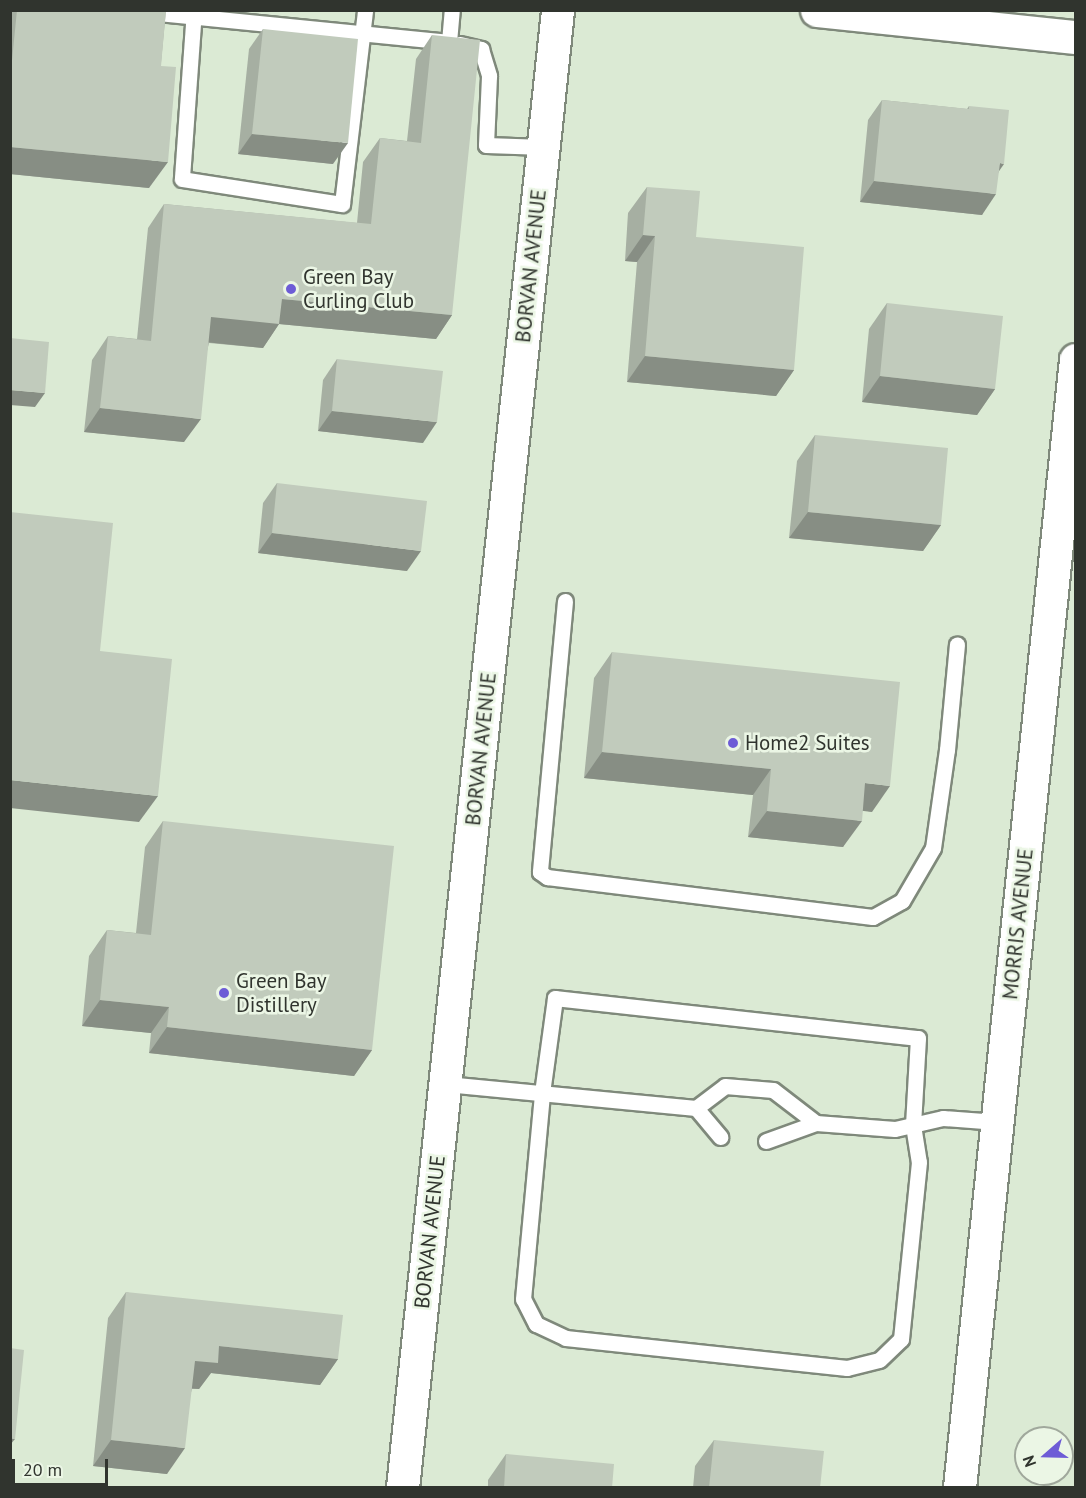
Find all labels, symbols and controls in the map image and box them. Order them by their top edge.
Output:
street label: BORVAN AVENUE [510,188,552,344]
place label: Green Bay Curling Club [303,264,414,314]
marker: Green Bay Curling Club [284,282,298,296]
street label: BORVAN AVENUE [460,671,502,827]
place label: Home2 Suites [745,730,870,756]
marker: Home2 Suites [726,736,740,750]
street label: MORRIS AVENUE [998,847,1038,1001]
place label: Green Bay Distillery [236,968,327,1018]
marker: Green Bay Distillery [217,986,231,1000]
street label: BORVAN AVENUE [409,1154,451,1310]
north arrow [1014,1426,1074,1486]
scale bar [15,1447,111,1485]
text: N [1018,1453,1040,1470]
text: 20 m [23,1458,62,1481]

